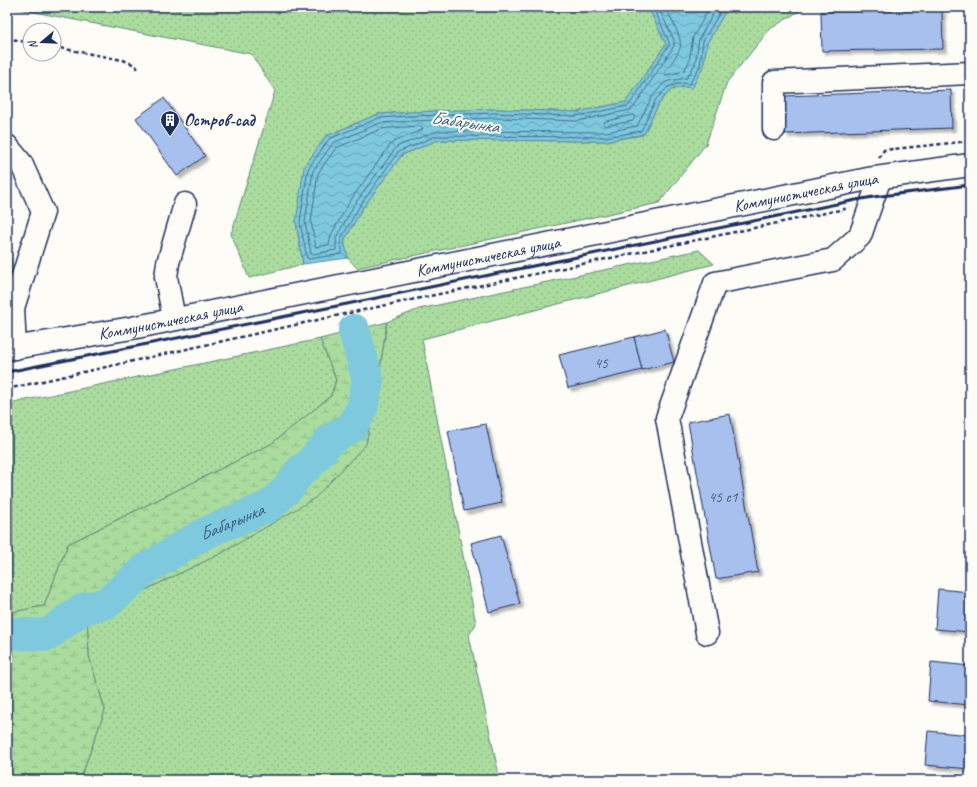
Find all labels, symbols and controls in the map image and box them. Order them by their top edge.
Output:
north arrow [22,22,62,62]
text: N [24,38,40,51]
water label: Бабарынка [430,106,502,138]
building icon: Остров-сад [159,109,181,137]
place label: Остров-сад [184,110,257,131]
street label: Коммунистическая улица [732,168,881,217]
street label: Коммунистическая улица [414,231,564,281]
street label: Коммунистическая улица [97,296,246,344]
house number: 45 [594,354,609,373]
house number: 45 с1 [708,488,739,507]
water label: Бабарынка [196,498,269,545]

